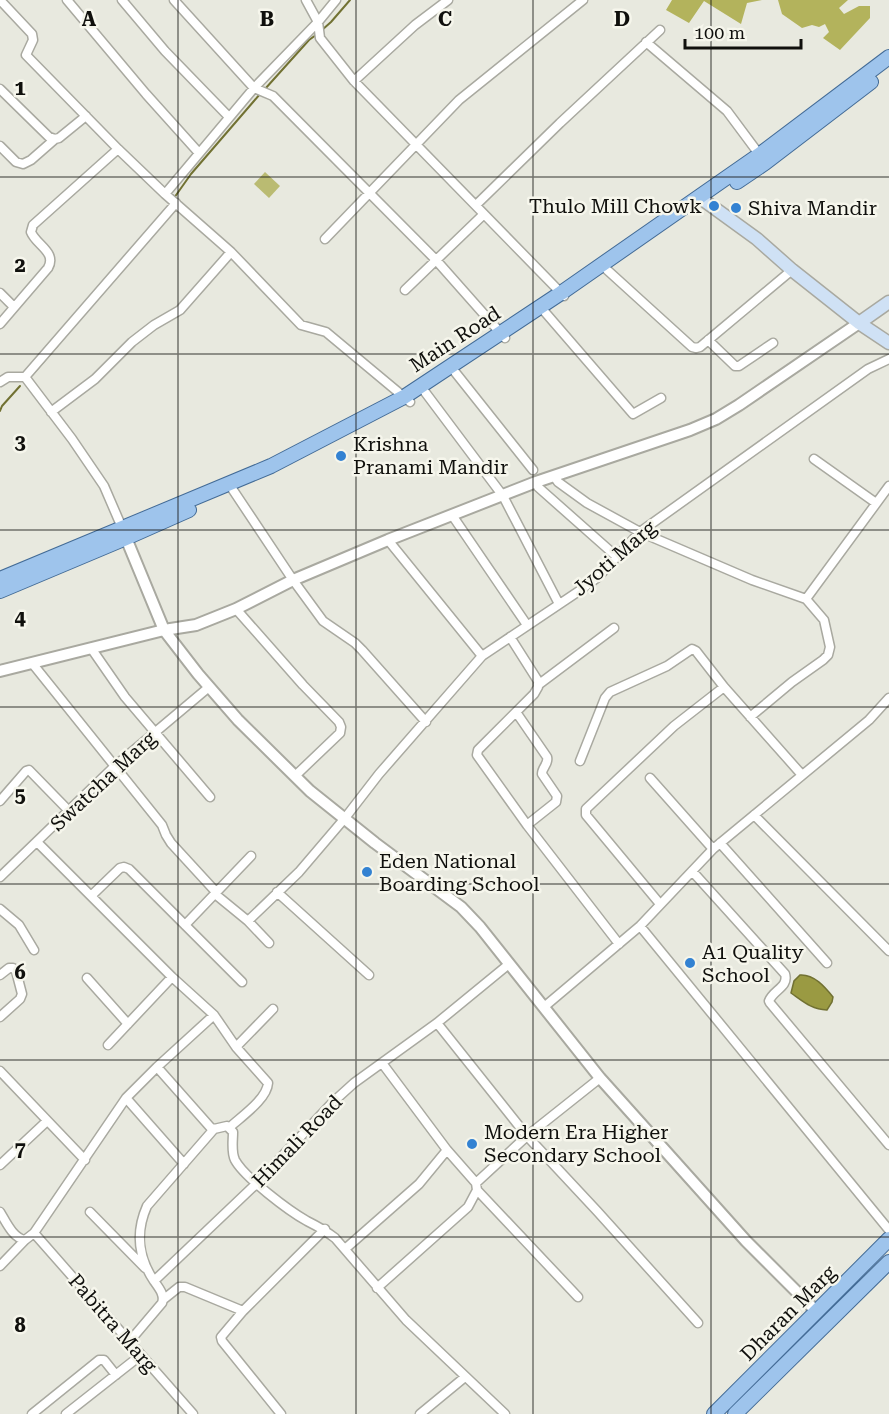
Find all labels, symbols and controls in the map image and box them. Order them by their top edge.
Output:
text: A [82,7,97,31]
text: B [260,7,274,31]
text: C [438,7,452,31]
text: D [614,7,630,31]
scale bar [685,12,800,50]
text: 100 m [694,22,745,43]
text: 1 [14,76,26,100]
place label: Thulo Mill Chowk [529,194,702,218]
place label: Shiva Mandir [748,196,877,220]
marker: Thulo Mill Chowk [707,199,721,213]
marker: Shiva Mandir [729,201,743,215]
text: 2 [14,253,26,277]
street label: Main Road [405,301,505,377]
text: 3 [14,430,26,454]
place label: Krishna Pranami Mandir [353,432,508,479]
marker: Krishna Pranami Mandir [334,449,348,463]
street label: Jyoti Marg [567,515,661,601]
text: 4 [14,606,26,630]
street label: Swatcha Marg [45,726,161,836]
text: 5 [14,783,26,807]
place label: Eden National Boarding School [379,849,540,896]
marker: Eden National Boarding School [360,865,374,879]
place label: A1 Quality School [702,940,804,987]
marker: A1 Quality School [683,956,697,970]
text: 6 [14,960,26,984]
street label: Himali Road [247,1090,347,1192]
place label: Modern Era Higher Secondary School [484,1120,668,1167]
text: 7 [14,1137,26,1161]
marker: Modern Era Higher Secondary School [465,1137,479,1151]
street label: Dharan Marg [735,1260,841,1366]
street label: Pabitra Marg [64,1269,163,1378]
text: 8 [14,1313,26,1337]

